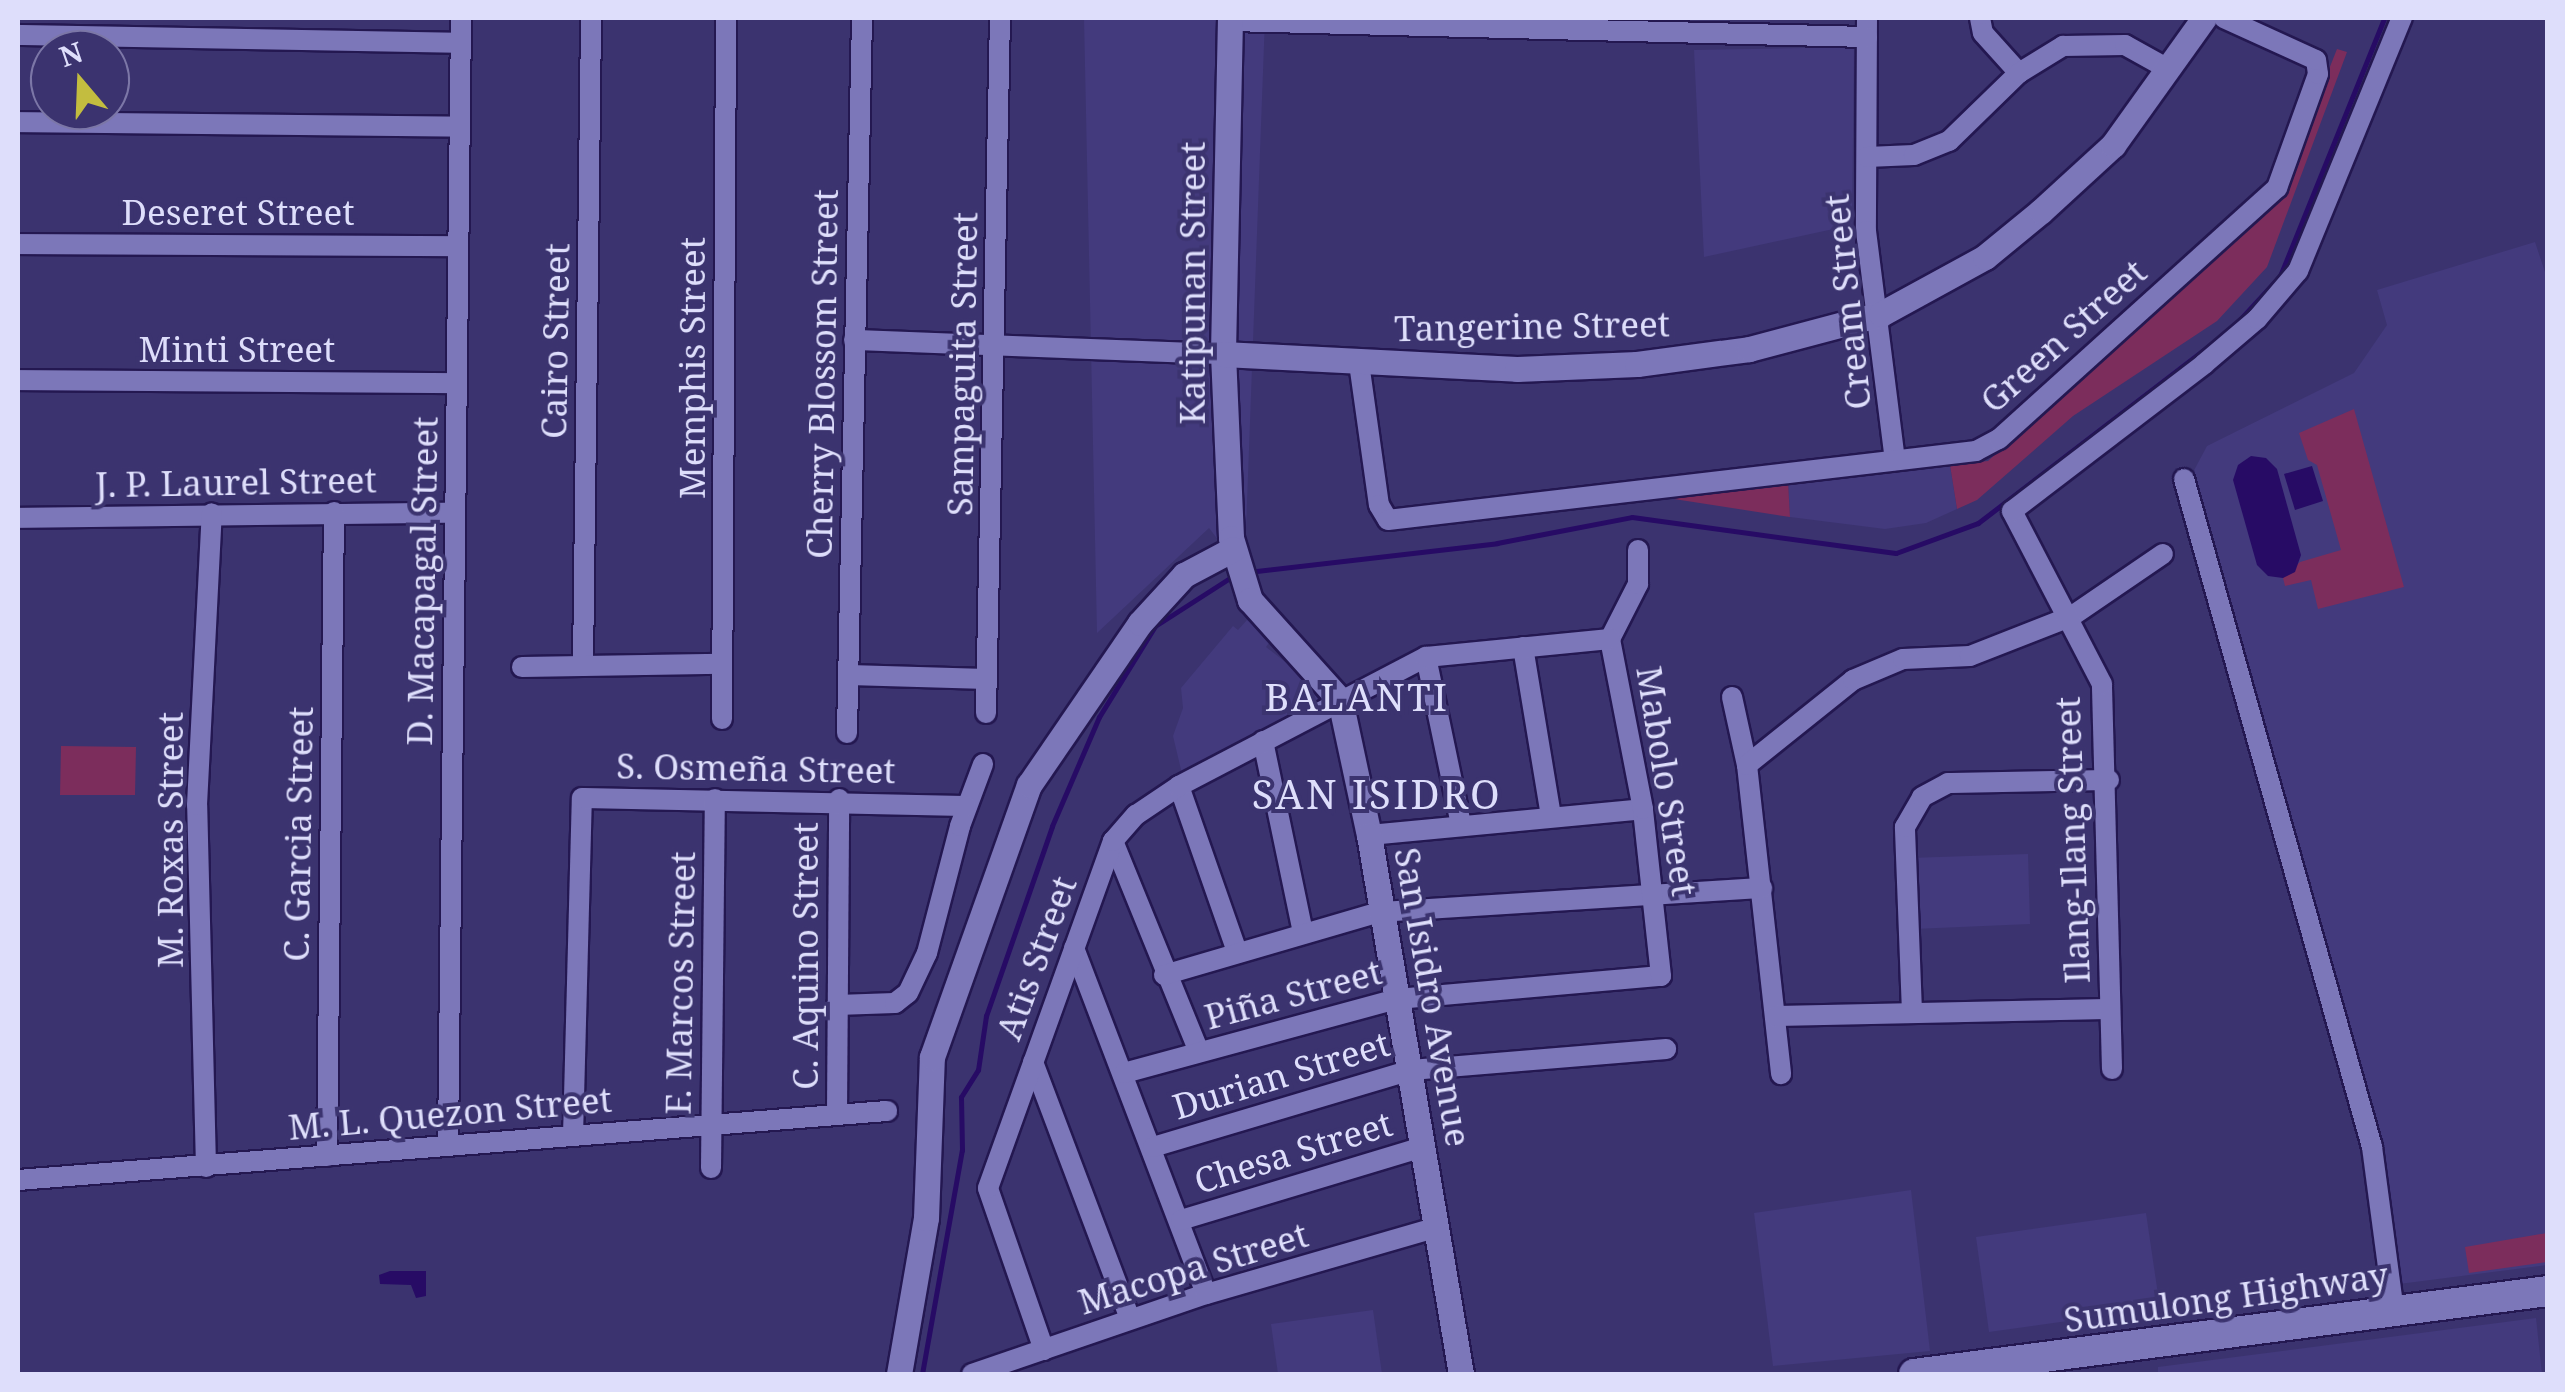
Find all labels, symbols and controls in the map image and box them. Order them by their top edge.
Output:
north arrow [30,30,130,130]
text: N [54,32,88,75]
street label: Katipunan Street [1171,141,1213,425]
street label: Cherry Blossom Street [798,189,846,559]
street label: Deseret Street [122,191,354,233]
street label: Cream Street [1815,192,1879,412]
street label: Sampaguita Street [938,212,986,516]
street label: Memphis Street [671,237,713,499]
street label: Cairo Street [532,243,578,439]
street label: Green Street [1972,251,2154,421]
street label: Tangerine Street [1394,303,1670,349]
street label: Minti Street [139,328,335,370]
street label: D. Macapagal Street [398,416,446,746]
street label: J. P. Laurel Street [95,459,377,505]
street label: Mabolo Street [1628,663,1706,899]
district label: BALANTI [1264,674,1450,720]
street label: Ilang-Ilang Street [2046,696,2098,984]
street label: C. Garcia Street [275,706,321,962]
street label: M. Roxas Street [149,712,191,968]
street label: S. Osmeña Street [616,745,896,791]
district label: SAN ISIDRO [1252,770,1502,818]
street label: C. Aquino Street [784,822,826,1090]
street label: San Isidro Avenue [1386,844,1480,1150]
street label: F. Marcos Street [657,851,703,1115]
street label: Atis Street [987,871,1085,1045]
street label: Piña Street [1200,950,1386,1038]
street label: Durian Street [1168,1022,1394,1128]
street label: M. L. Quezon Street [286,1078,614,1148]
street label: Chesa Street [1189,1102,1397,1202]
street label: Macopa Street [1073,1213,1313,1323]
street label: Sumulong Highway [2061,1253,2391,1341]

